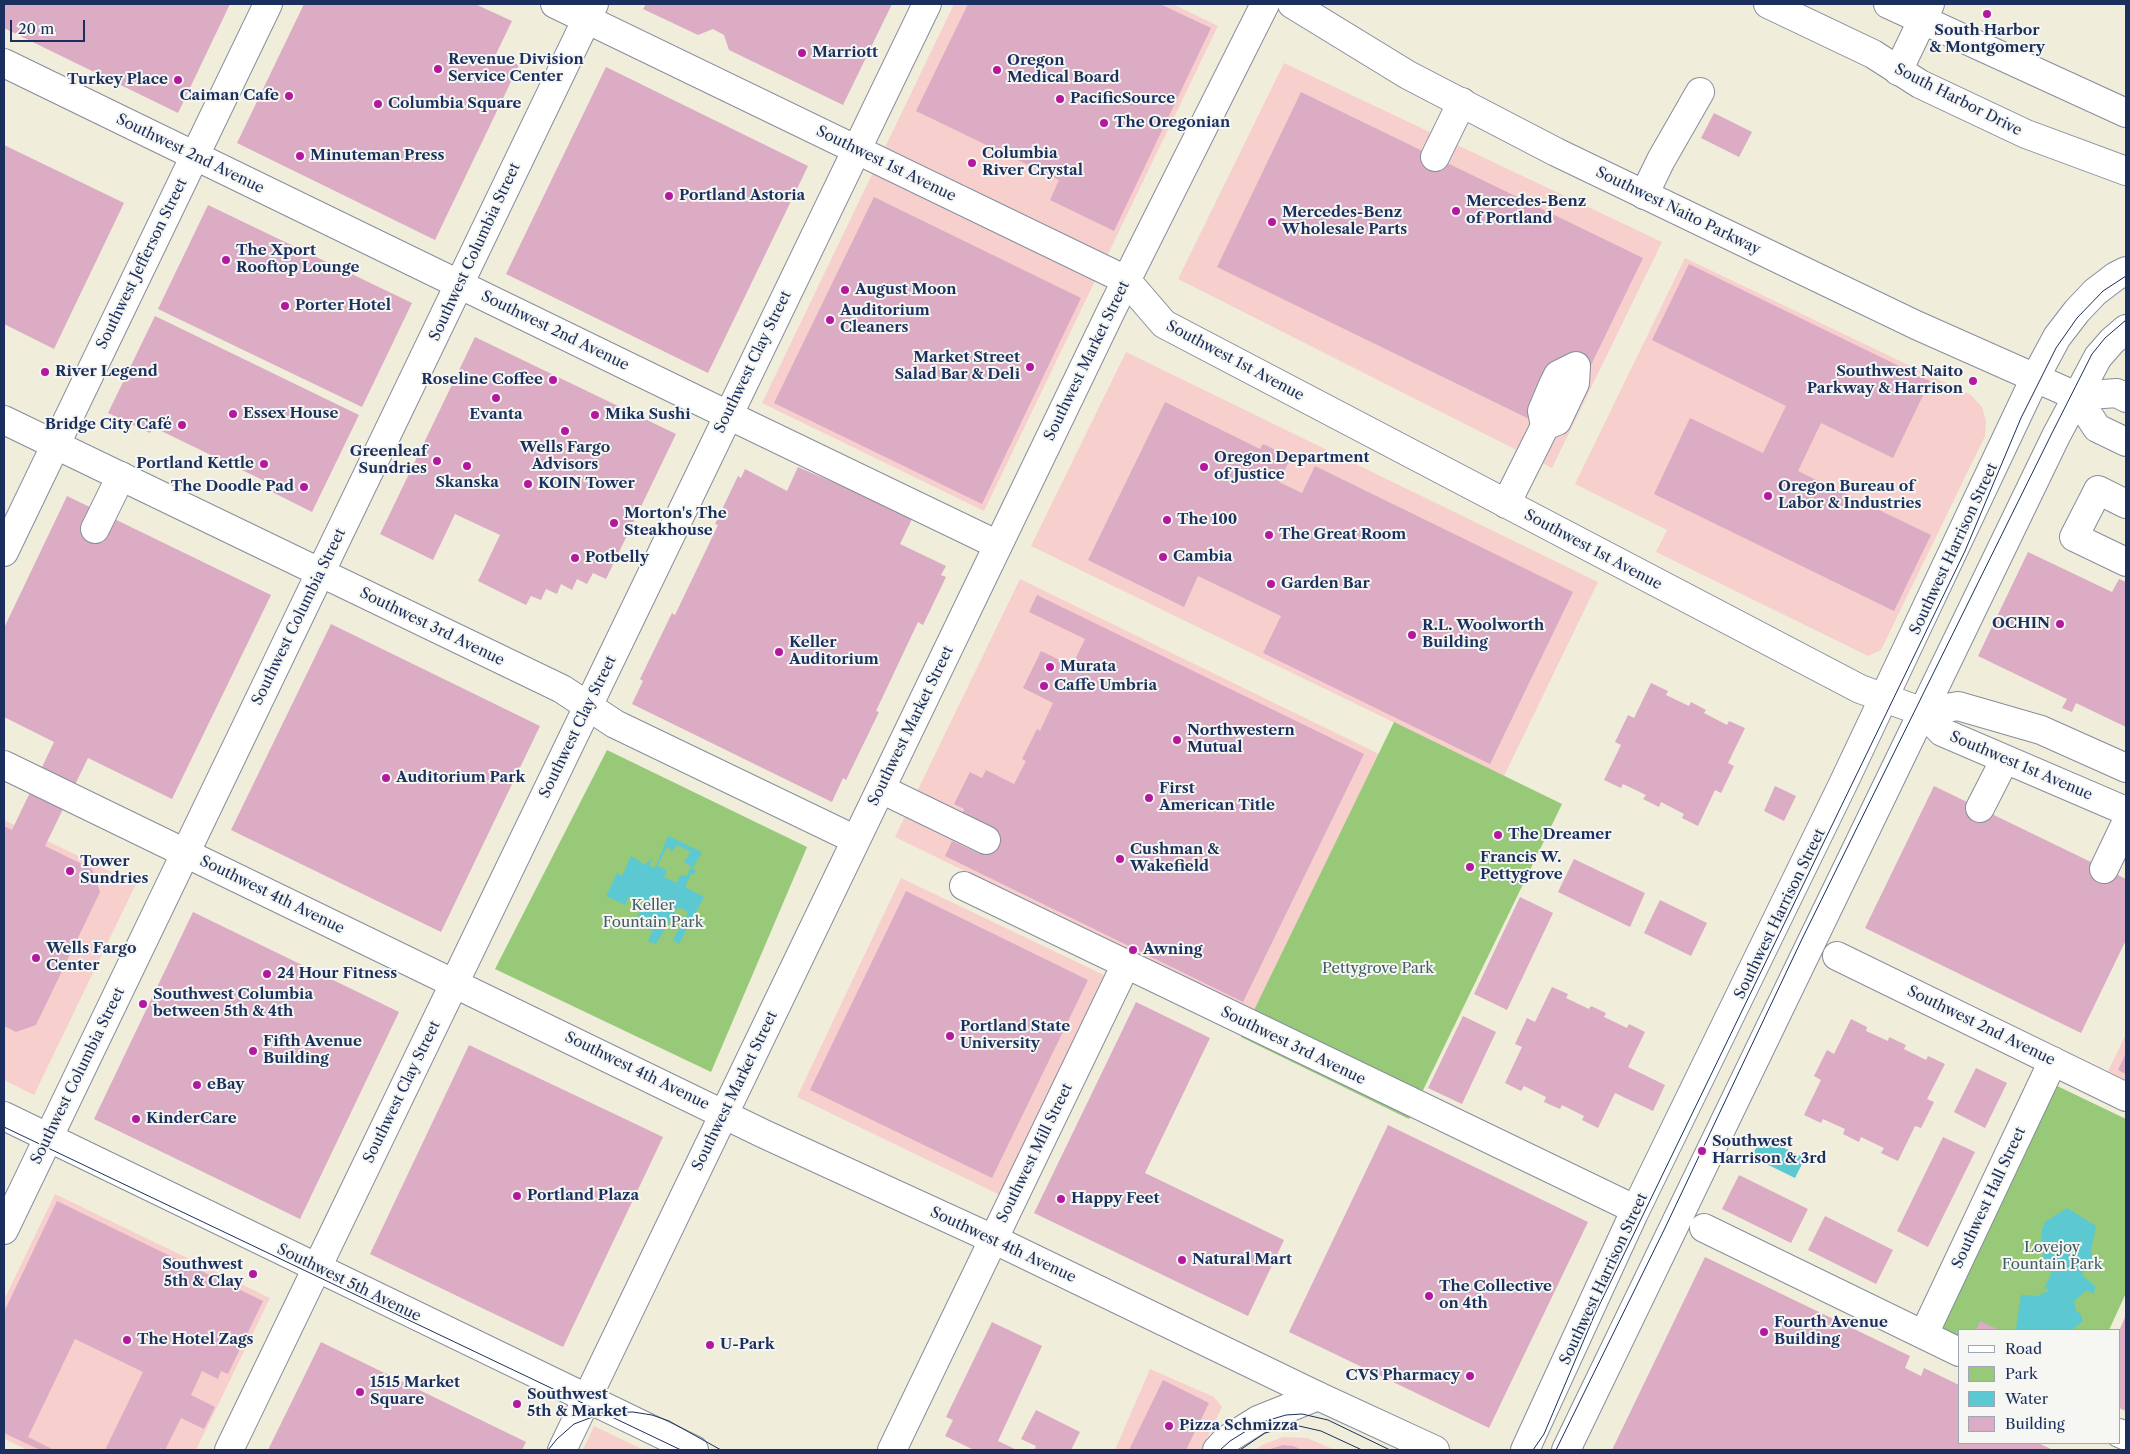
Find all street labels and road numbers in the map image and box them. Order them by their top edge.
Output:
street label: South Harbor Drive [1891,60,2025,140]
street label: Southwest 2nd Avenue [113,110,267,198]
street label: Southwest 1st Avenue [813,122,959,206]
street label: Southwest Columbia Street [426,160,524,344]
street label: Southwest Naito Parkway [1593,163,1763,259]
street label: Southwest Jefferson Street [93,176,191,352]
street label: Southwest Market Street [1040,278,1134,444]
street label: Southwest 2nd Avenue [478,287,632,375]
street label: Southwest Clay Street [711,288,795,436]
street label: Southwest 1st Avenue [1163,317,1307,405]
street label: Southwest Harrison Street [1906,460,2002,638]
street label: Southwest 1st Avenue [1521,506,1665,594]
street label: Southwest Columbia Street [248,526,350,708]
street label: Southwest 3rd Avenue [357,584,507,670]
street label: Southwest Market Street [864,643,958,809]
street label: Southwest Clay Street [536,653,620,801]
street label: Southwest 1st Avenue [1947,728,2095,804]
street label: Southwest Harrison Street [1731,826,1829,1002]
street label: Southwest 4th Avenue [197,852,347,938]
street label: Southwest 2nd Avenue [1904,982,2058,1070]
street label: Southwest Columbia Street [27,985,129,1167]
street label: Southwest 3rd Avenue [1218,1003,1368,1089]
street label: Southwest Market Street [688,1008,782,1174]
street label: Southwest Clay Street [360,1018,444,1166]
street label: Southwest 4th Avenue [562,1028,712,1114]
street label: Southwest Mill Street [993,1080,1077,1226]
street label: Southwest Hall Street [1948,1124,2030,1272]
street label: Southwest Harrison Street [1556,1190,1652,1368]
street label: Southwest 4th Avenue [927,1203,1079,1287]
street label: Southwest 5th Avenue [274,1240,424,1326]

